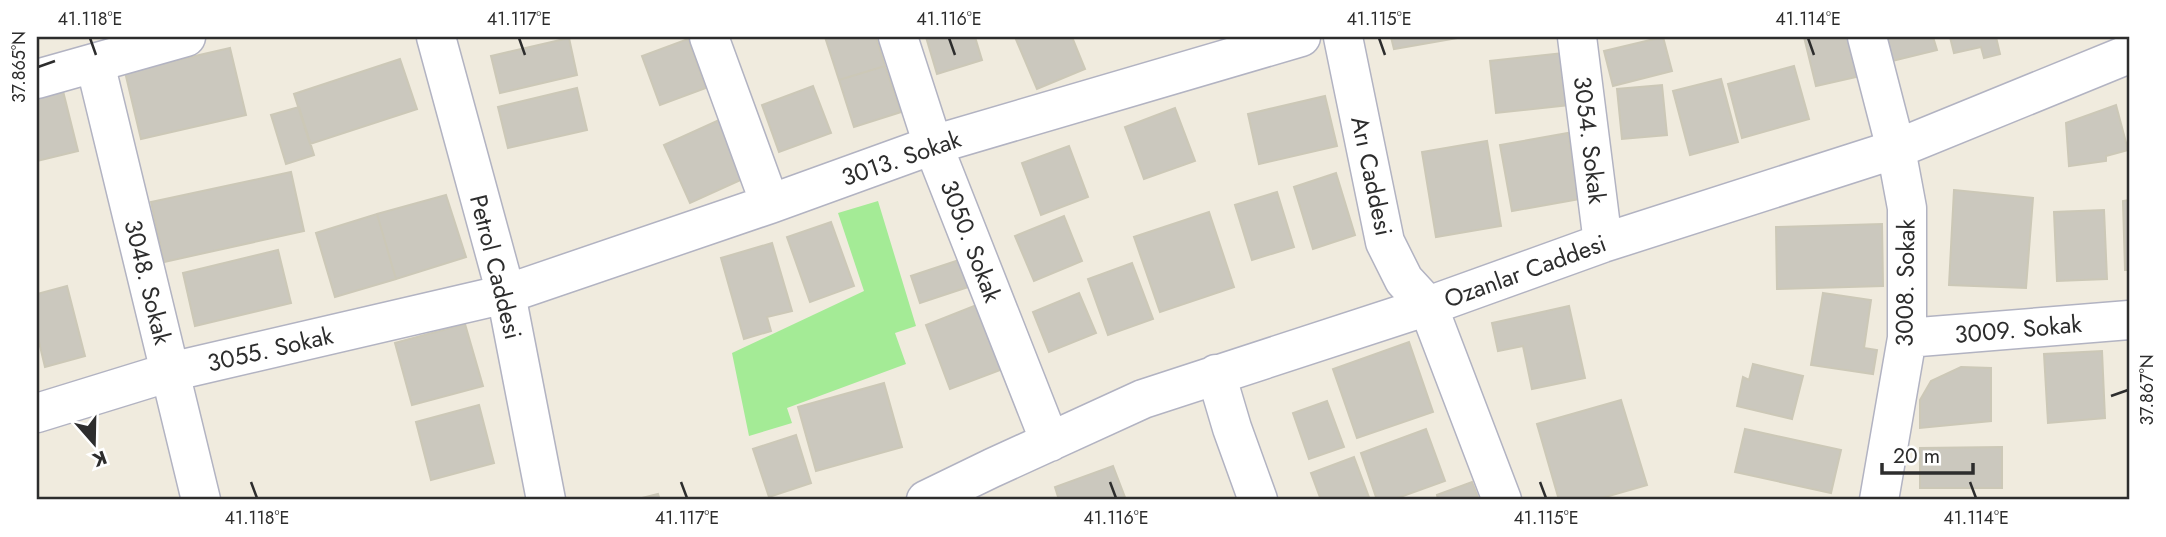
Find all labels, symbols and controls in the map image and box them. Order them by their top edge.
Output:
text: 41.118°E [58,6,122,32]
text: 41.117°E [487,6,551,32]
text: 41.116°E [916,6,982,32]
text: 41.115°E [1346,6,1412,32]
text: 41.114°E [1775,6,1841,32]
text: 37.865°N [6,31,32,103]
street label: 3054. Sokak [1565,74,1615,206]
street label: Arı Caddesi [1342,113,1402,239]
street label: 3013. Sokak [837,121,966,195]
street label: 3050. Sokak [932,175,1011,308]
street label: Petrol Caddesi [461,191,531,343]
street label: 3048. Sokak [116,216,181,349]
street label: 3008. Sokak [1886,218,1924,347]
street label: Ozanlar Caddesi [1439,225,1611,317]
street label: 3009. Sokak [1953,306,2083,352]
street label: 3055. Sokak [204,317,337,380]
text: 37.867°N [2134,354,2160,426]
north arrow [60,407,130,477]
scale bar [1882,432,1974,476]
text: 20 m [1893,441,1940,471]
text: K [88,444,111,474]
text: 41.118°E [225,505,289,531]
text: 41.117°E [655,505,719,531]
text: 41.116°E [1083,505,1149,531]
text: 41.115°E [1513,505,1579,531]
text: 41.114°E [1943,505,2009,531]

